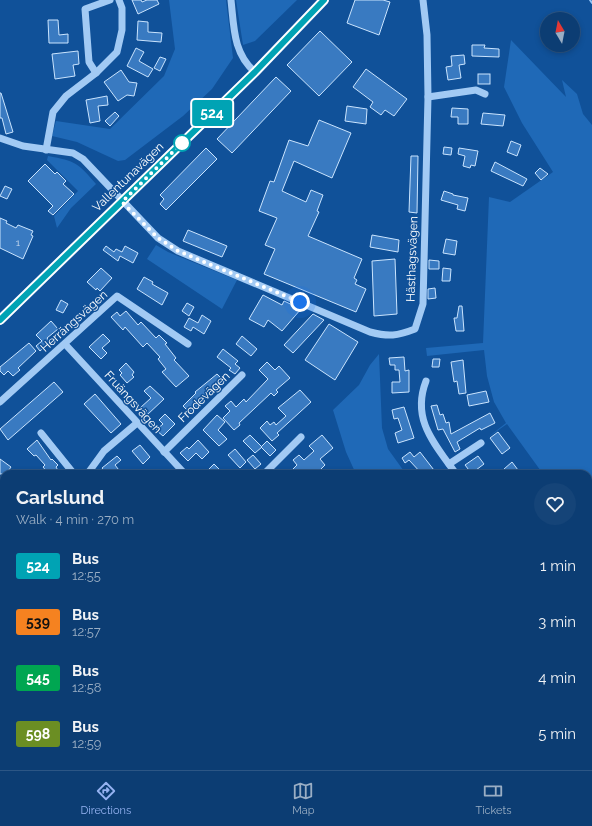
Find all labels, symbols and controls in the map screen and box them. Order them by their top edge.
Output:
north arrow [540,12,580,52]
map controls [540,12,580,52]
line badge: 524 [189,100,235,126]
text: 524 [200,105,224,121]
unlabelled marker [173,134,191,152]
street label: Vallentunavägen [90,140,166,214]
street label: Hästhagsvägen [404,216,420,302]
house number: 1 [16,237,21,248]
street label: Herrängsvägen [38,287,110,355]
your location [290,292,310,312]
street label: Fruängsvägen [101,368,165,436]
street label: Frodevägen [175,369,233,425]
button: heart [534,483,576,525]
text: Carlslund [16,486,104,508]
text: Walk · 4 min · 270 m [16,512,134,527]
text: Bus [72,550,99,568]
text: 1 min [540,557,576,575]
text: 524 [26,558,50,574]
text: 12:55 [72,568,101,583]
text: Bus [72,606,99,624]
text: 3 min [538,613,576,631]
text: 539 [26,614,50,630]
text: 12:57 [72,624,101,639]
text: Bus [72,662,99,680]
text: 4 min [538,669,576,687]
text: 545 [26,670,50,686]
text: 12:58 [72,680,102,695]
text: Bus [72,718,99,736]
text: 5 min [538,725,576,743]
text: 598 [26,726,50,742]
text: 12:59 [72,736,101,751]
tab: Directions [80,780,131,817]
tab: Map [292,780,315,817]
tab: Tickets [475,780,512,817]

